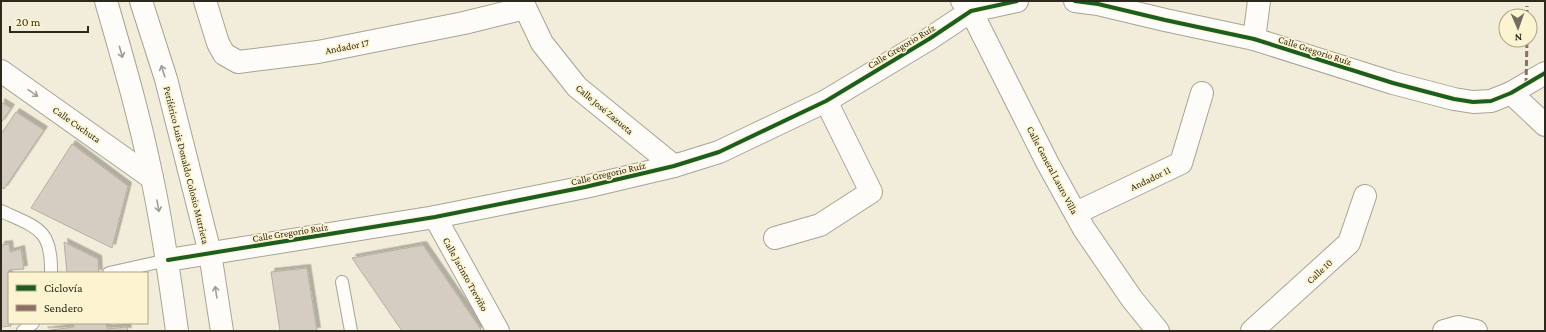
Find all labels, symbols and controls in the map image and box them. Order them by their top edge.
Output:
scale bar [10,8,88,34]
north arrow [1498,8,1538,48]
text: 20 m [16,15,41,29]
street label: Calle Gregorio Ruíz [866,22,937,71]
text: N [1514,32,1522,44]
street label: Calle Gregorio Ruíz [1277,33,1353,68]
street label: Andador 17 [324,37,370,56]
one-way arrow [118,45,125,58]
one-way arrow [159,64,166,77]
street label: Calle José Zazueta [574,82,636,137]
street label: Periférico Luis Donaldo Colosio Murrieta [162,85,212,245]
one-way arrow [27,89,38,97]
street label: Calle Cuchuta [51,104,103,145]
street label: Calle General Lauro Villa [1025,124,1081,216]
street label: Calle Gregorio Ruíz [570,160,647,187]
street label: Andador 11 [1128,164,1172,193]
one-way arrow [154,199,162,212]
street label: Calle Gregorio Ruíz [251,221,329,244]
street label: Calle Jacinto Treviño [441,235,490,313]
street label: Calle 10 [1304,257,1335,286]
legend [8,272,148,324]
text: Ciclovía [44,281,83,295]
one-way arrow [212,286,220,299]
text: Sendero [44,301,83,315]

